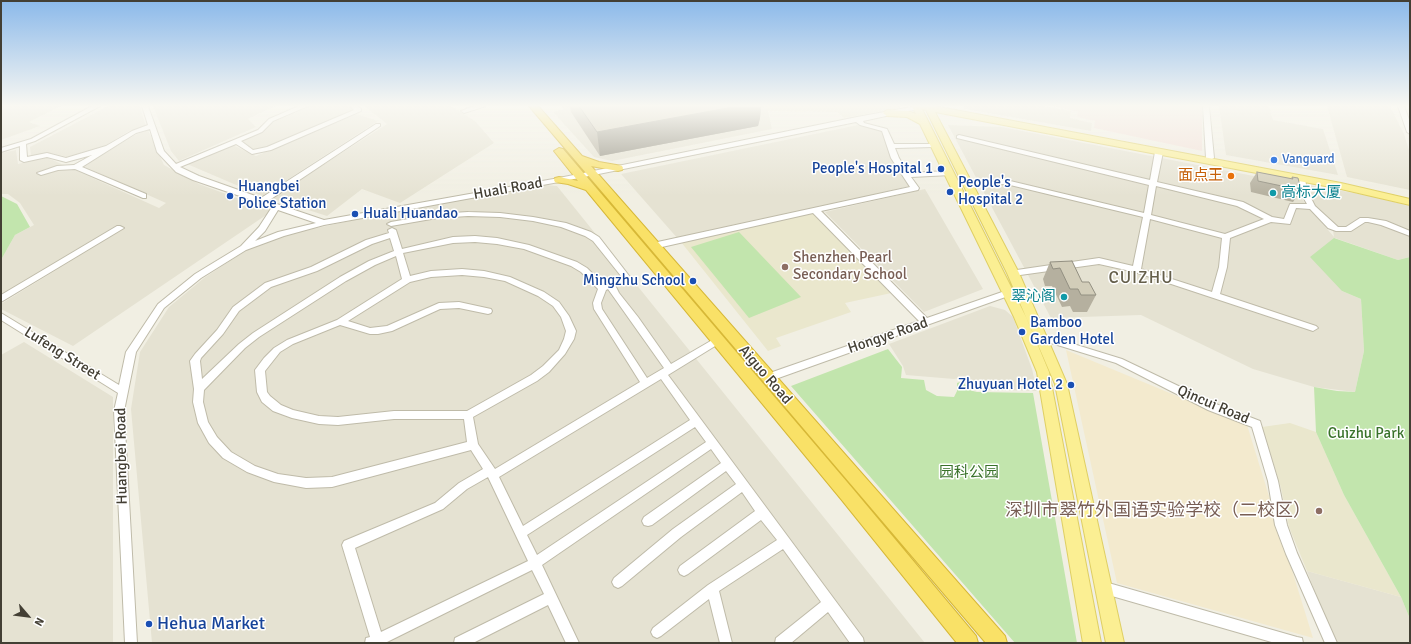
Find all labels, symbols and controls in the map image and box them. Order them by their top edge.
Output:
place label: Vanguard [1282,152,1335,168]
marker: Vanguard [1269,155,1279,165]
place label: People's Hospital 1 [812,160,933,178]
marker: People's Hospital 1 [936,164,946,174]
place label: 面点王 [1178,167,1223,185]
marker: 面点王 [1226,171,1236,181]
street label: Huali Road [472,174,544,204]
place label: People's Hospital 2 [958,174,1023,209]
place label: Huangbei Police Station [238,178,327,213]
place label: 高标大厦 [1281,184,1341,202]
marker: People's Hospital 2 [945,187,955,197]
marker: 高标大厦 [1268,188,1278,198]
marker: Huangbei Police Station [225,191,235,201]
place label: Huali Huandao [363,205,458,223]
marker: Huali Huandao [350,209,360,219]
place label: Shenzhen Pearl Secondary School [793,249,907,284]
marker: Shenzhen Pearl Secondary School [780,262,790,272]
district label: CUIZHU [1108,269,1174,289]
place label: Mingzhu School [583,272,685,290]
marker: Mingzhu School [688,276,698,286]
place label: 翠沁阁 [1011,288,1056,306]
marker: 翠沁阁 [1059,292,1069,302]
street label: Hongye Road [845,314,931,358]
place label: Bamboo Garden Hotel [1030,314,1114,349]
street label: Lufeng Street [21,323,103,385]
marker: Bamboo Garden Hotel [1017,327,1027,337]
street label: Aiguo Road [734,342,796,408]
place label: Zhuyuan Hotel 2 [958,376,1063,394]
marker: Zhuyuan Hotel 2 [1066,380,1076,390]
street label: Qincui Road [1174,382,1252,428]
street label: Huangbei Road [112,407,132,505]
park label: Cuizhu Park [1328,425,1404,443]
park label: 园科公园 [939,464,999,482]
place label: 深圳市翠竹外国语实验学校（二校区） [1005,500,1311,522]
marker: 深圳市翠竹外国语实验学校（二校区） [1314,506,1324,516]
north arrow [8,596,48,636]
place label: Hehua Market [157,613,265,635]
text: N [32,615,47,628]
marker: Hehua Market [144,619,154,629]

